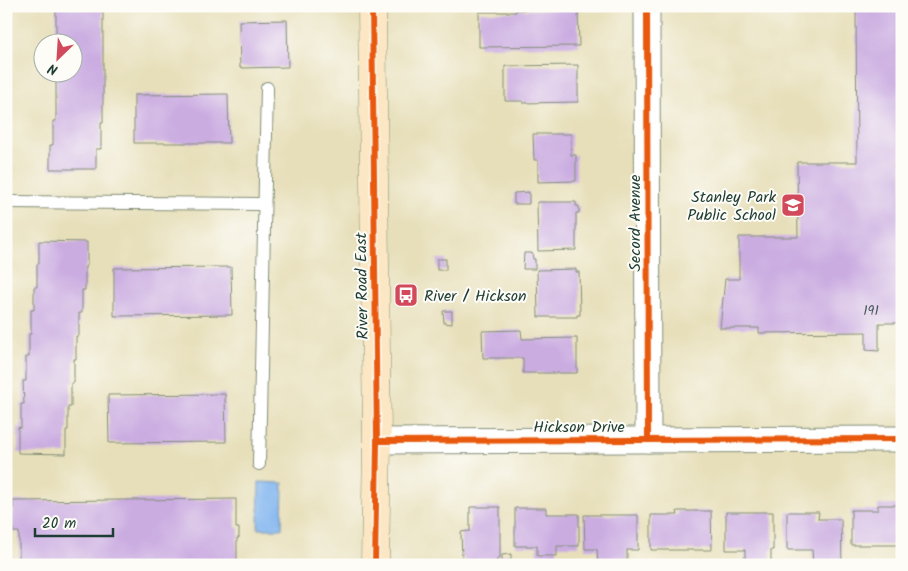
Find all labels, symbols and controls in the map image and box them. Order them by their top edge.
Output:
north arrow [32,32,82,82]
text: N [44,57,62,81]
street label: Secord Avenue [623,175,648,271]
place label: Stanley Park Public School [687,185,776,228]
school or university icon: Stanley Park Public School [780,192,806,218]
street label: River Road East [349,231,376,340]
bus stop icon: River / Hickson [393,282,419,308]
place label: River / Hickson [424,284,527,309]
house number: 191 [863,300,879,322]
street label: Hickson Drive [533,415,625,440]
scale bar [35,506,112,538]
text: 20 m [42,512,76,536]

